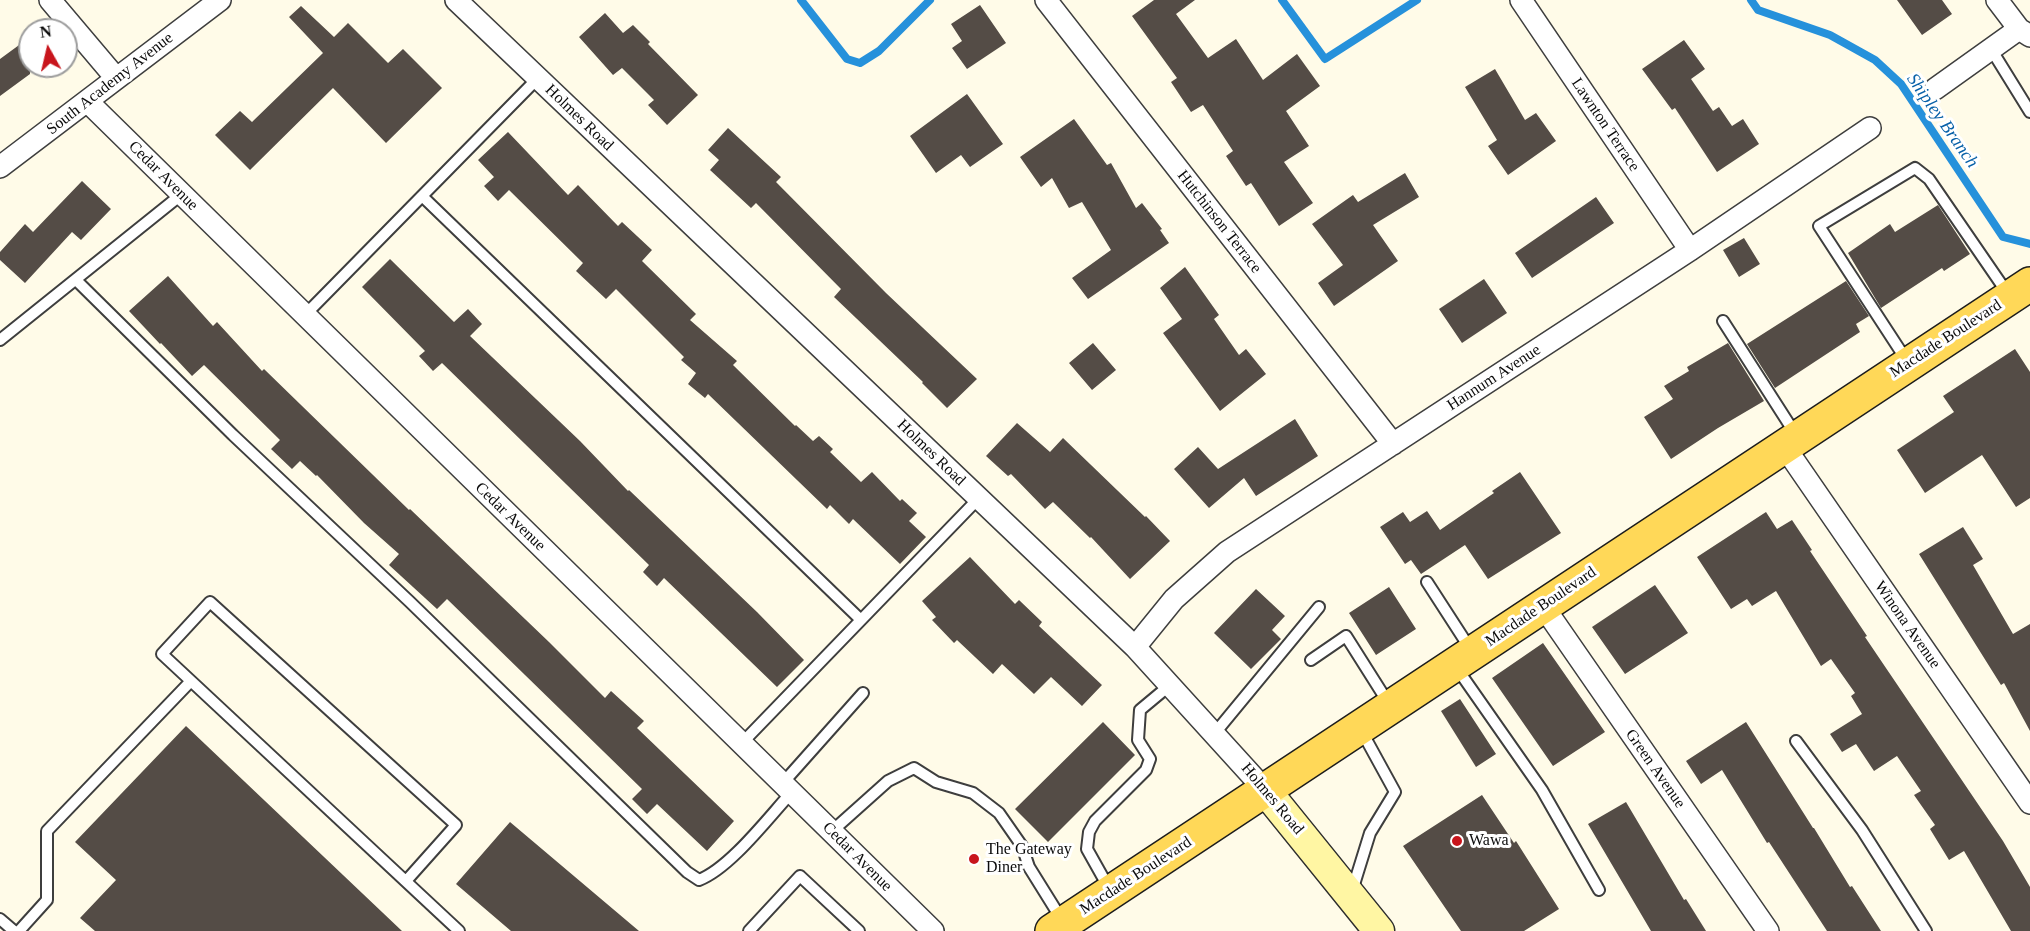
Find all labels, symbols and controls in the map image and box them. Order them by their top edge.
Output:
north arrow [18,18,78,78]
text: N [39,22,53,41]
street label: South Academy Avenue [43,29,177,139]
water label: Shipley Branch [1901,70,1983,172]
street label: Lawnton Terrace [1567,75,1643,175]
street label: Holmes Road [541,81,617,155]
street label: Cedar Avenue [124,137,202,215]
street label: Hutchinson Terrace [1173,167,1265,277]
street label: Macdade Boulevard [1887,296,2005,382]
street label: Hannum Avenue [1444,341,1544,415]
street label: Holmes Road [893,416,969,490]
street label: Cedar Avenue [471,479,549,555]
street label: Macdade Boulevard [1482,563,1600,651]
street label: Winona Avenue [1870,577,1944,673]
street label: Green Avenue [1621,726,1689,812]
street label: Holmes Road [1237,759,1307,839]
street label: Cedar Avenue [818,818,896,896]
place label: Wawa [1469,831,1509,851]
street label: Macdade Boulevard [1077,833,1195,919]
marker: Wawa [1450,834,1464,848]
place label: The Gateway Diner [986,840,1072,878]
marker: The Gateway Diner [967,852,981,866]

